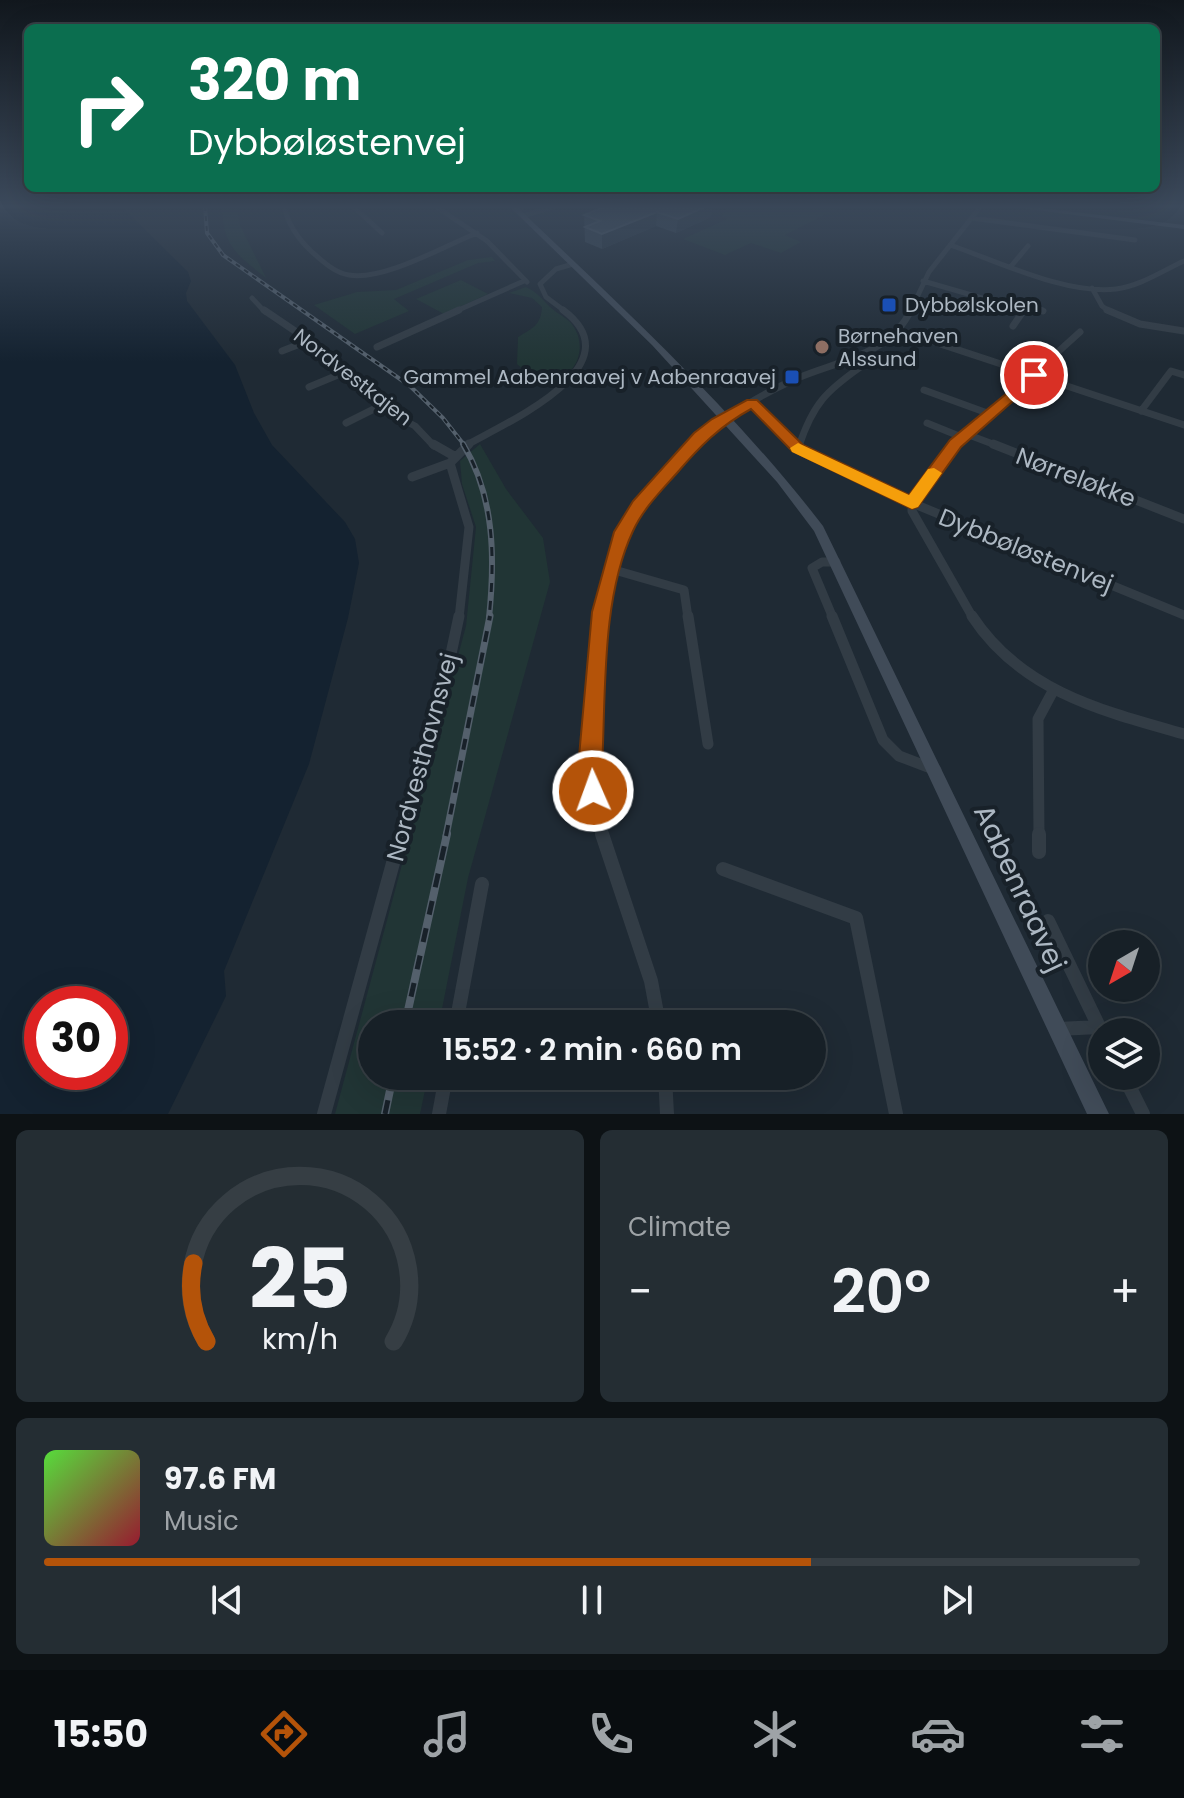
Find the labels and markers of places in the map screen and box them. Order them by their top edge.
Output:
place label: Dybbølskolen [905,291,1039,319]
marker: Dybbølskolen [880,296,898,314]
place label: Børnehaven Alssund [838,322,958,373]
marker: Børnehaven Alssund [813,338,831,356]
pin [1000,341,1068,409]
place label: Gammel Aabenraavej v Aabenraavej [404,363,776,391]
marker: Gammel Aabenraavej v Aabenraavej [783,368,801,386]

